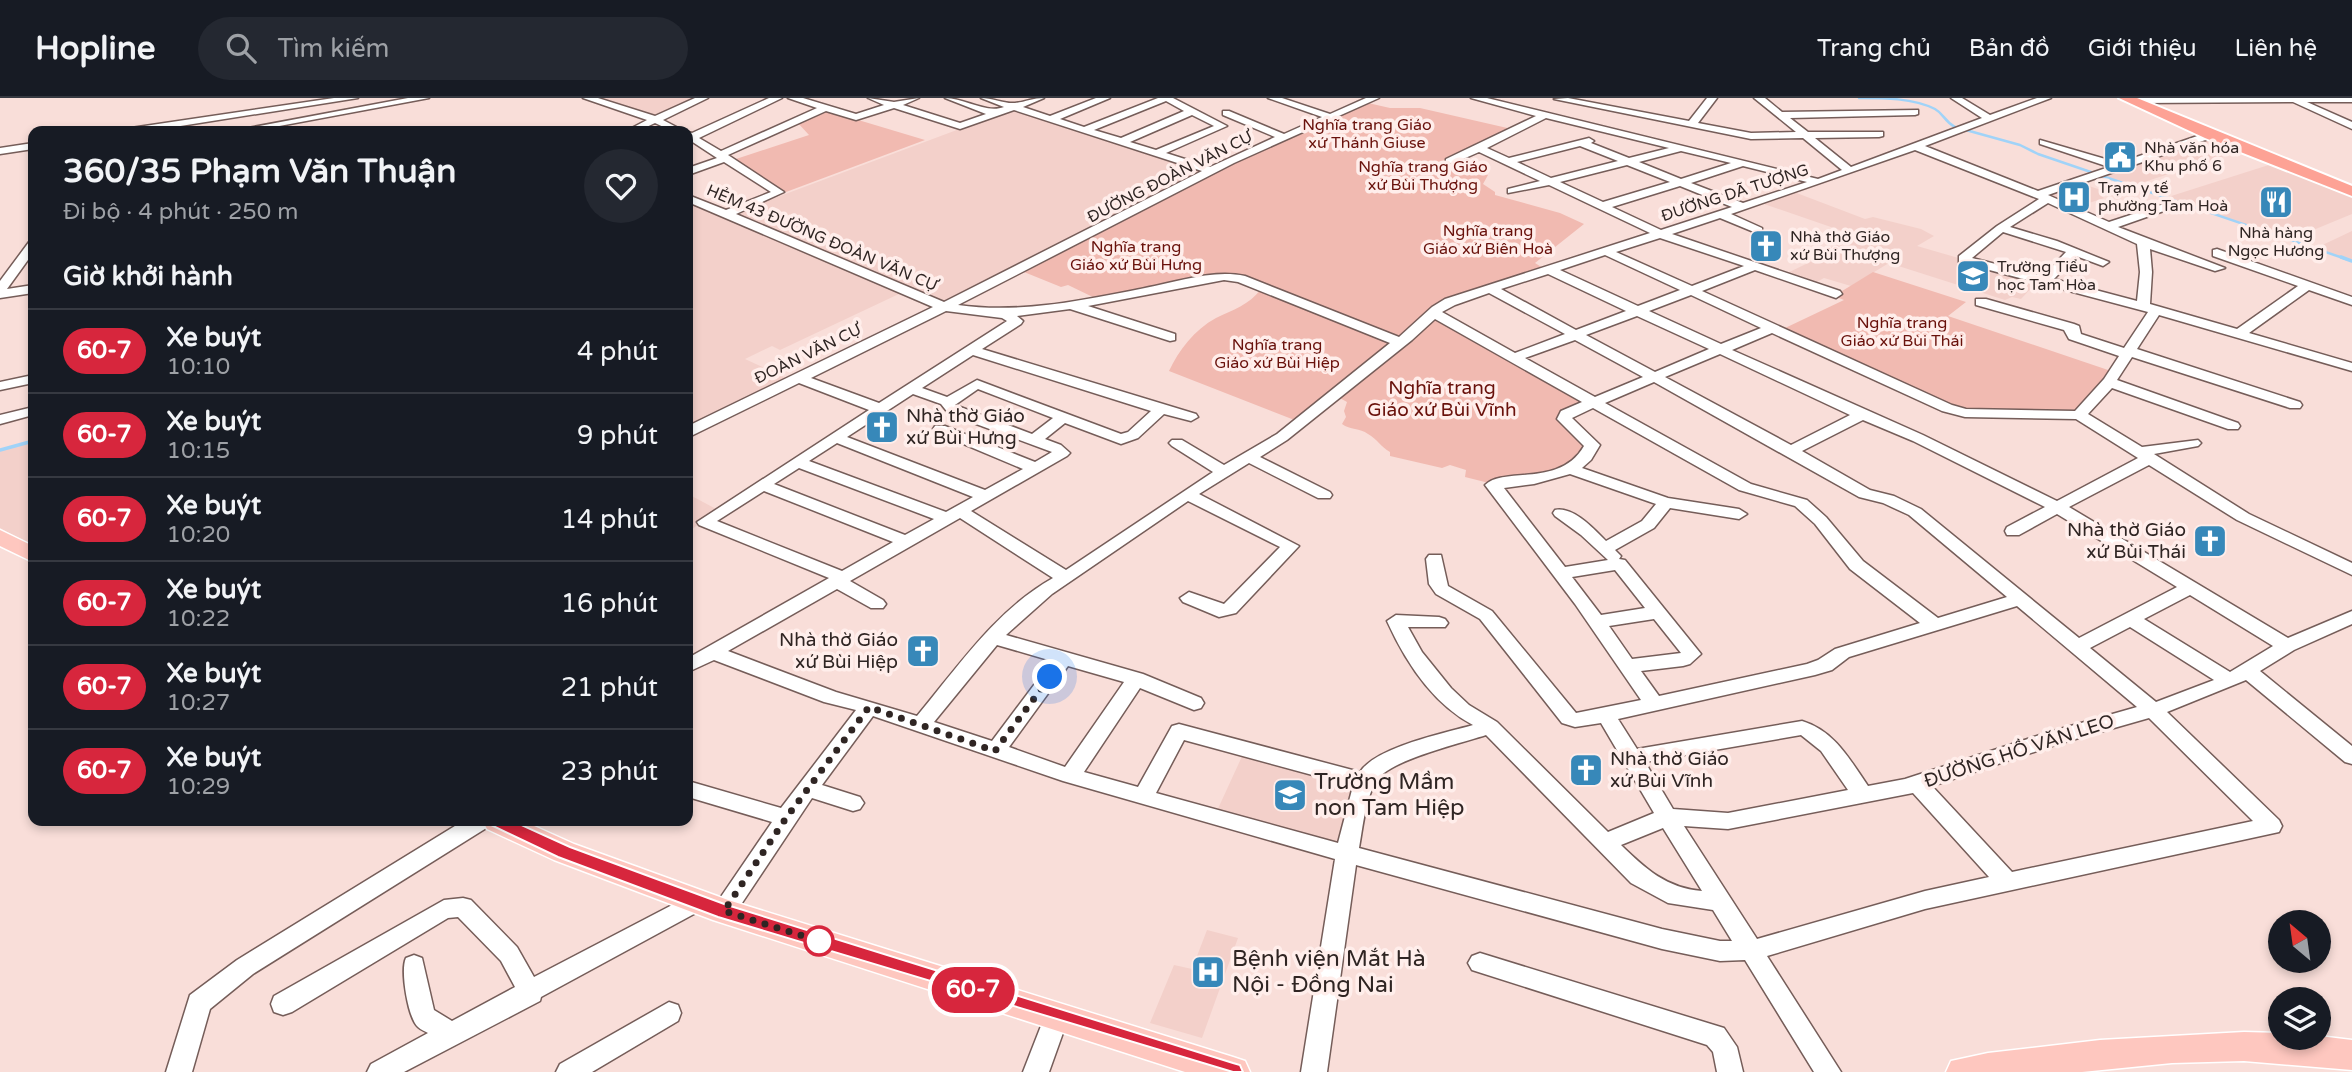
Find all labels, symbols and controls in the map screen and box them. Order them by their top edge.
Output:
search box [198,17,688,80]
text: Hopline [35,29,156,68]
icon: search [222,29,260,67]
text: Tìm kiếm [278,33,389,64]
text: Trang chủ [1817,34,1931,63]
text: Bản đồ [1969,34,2050,63]
text: Giới thiệu [2088,34,2197,63]
text: Liên hệ [2235,34,2317,63]
park label: Nghĩa trang Giáo xứ Thánh Giuse [1302,115,1432,153]
street label: ĐƯỜNG ĐOÀN VĂN CỰ [1084,126,1258,227]
public building icon: Nhà văn hóa Khu phố 6 [2101,138,2139,176]
place label: Nhà văn hóa Khu phố 6 [2144,138,2239,176]
button: heart [584,149,658,223]
text: 360/35 Phạm Văn Thuận [63,152,456,191]
park label: Nghĩa trang Giáo xứ Bùi Thượng [1358,157,1488,195]
street label: ĐƯỜNG DÃ TƯỢNG [1659,160,1811,226]
hospital icon: Trạm y tế phường Tam Hoà [2055,178,2093,216]
place label: Trạm y tế phường Tam Hoà [2098,178,2228,216]
street label: HẺM 43 ĐƯỜNG ĐOÀN VĂN CỰ [703,180,942,297]
restaurant icon: Nhà hàng Ngọc Hương [2257,183,2295,221]
text: Đi bộ · 4 phút · 250 m [63,198,298,226]
park label: Nghĩa trang Giáo xứ Biên Hoà [1423,221,1553,259]
place label: Nhà hàng Ngọc Hương [2228,223,2324,261]
church icon: Nhà thờ Giáo xứ Bùi Thượng [1747,227,1785,265]
place label: Nhà thờ Giáo xứ Bùi Thượng [1790,227,1900,265]
park label: Nghĩa trang Giáo xứ Bùi Hưng [1070,237,1202,275]
school or university icon: Trường Tiểu học Tam Hòa [1954,257,1992,295]
place label: Trường Tiểu học Tam Hòa [1997,257,2096,295]
text: Giờ khởi hành [63,261,233,292]
park label: Nghĩa trang Giáo xứ Bùi Thái [1841,313,1963,351]
street label: ĐOÀN VĂN CỰ [751,319,866,389]
text: Xe buýt [167,322,261,353]
park label: Nghĩa trang Giáo xứ Bùi Hiệp [1214,335,1340,373]
text: 60-7 [77,336,132,365]
text: 4 phút [577,336,658,367]
text: 10:10 [167,353,230,381]
park label: Nghĩa trang Giáo xứ Bùi Vĩnh [1367,377,1517,421]
place label: Nhà thờ Giáo xứ Bùi Hưng [906,405,1025,449]
text: Xe buýt [167,406,261,437]
church icon: Nhà thờ Giáo xứ Bùi Hưng [863,408,901,446]
text: 60-7 [77,420,132,449]
text: 9 phút [577,420,658,451]
text: 10:15 [167,437,230,465]
text: Xe buýt [167,490,261,521]
text: 60-7 [77,504,132,533]
text: 14 phút [561,504,658,535]
place label: Nhà thờ Giáo xứ Bùi Thái [2067,519,2186,563]
text: 10:20 [167,521,230,549]
church icon: Nhà thờ Giáo xứ Bùi Thái [2191,522,2229,560]
text: Xe buýt [167,574,261,605]
text: 60-7 [77,588,132,617]
text: 16 phút [561,588,658,619]
text: 10:22 [167,605,230,633]
place label: Nhà thờ Giáo xứ Bùi Hiệp [779,629,898,673]
church icon: Nhà thờ Giáo xứ Bùi Hiệp [904,632,942,670]
text: Xe buýt [167,658,261,689]
your location [1032,659,1067,694]
text: 60-7 [77,672,132,701]
text: 21 phút [561,672,658,703]
text: 10:27 [167,689,230,717]
street label: ĐƯỜNG HỒ VĂN LEO [1921,708,2117,792]
text: Xe buýt [167,742,261,773]
place label: Nhà thờ Giáo xứ Bùi Vĩnh [1610,748,1729,792]
church icon: Nhà thờ Giáo xứ Bùi Vĩnh [1567,751,1605,789]
text: 60-7 [77,756,132,785]
text: 23 phút [561,756,658,787]
place label: Trường Mầm non Tam Hiệp [1314,768,1465,822]
text: 10:29 [167,773,230,801]
school or university icon: Trường Mầm non Tam Hiệp [1271,776,1309,814]
north arrow [2268,910,2331,973]
map controls [2268,910,2331,1050]
unlabelled marker [804,926,834,956]
place label: Bệnh viện Mắt Hà Nội - Đồng Nai [1232,945,1426,999]
hospital icon: Bệnh viện Mắt Hà Nội - Đồng Nai [1189,953,1227,991]
line badge: 60-7 [924,967,1022,1013]
text: 60-7 [946,975,1000,1004]
button: layers [2268,987,2331,1050]

